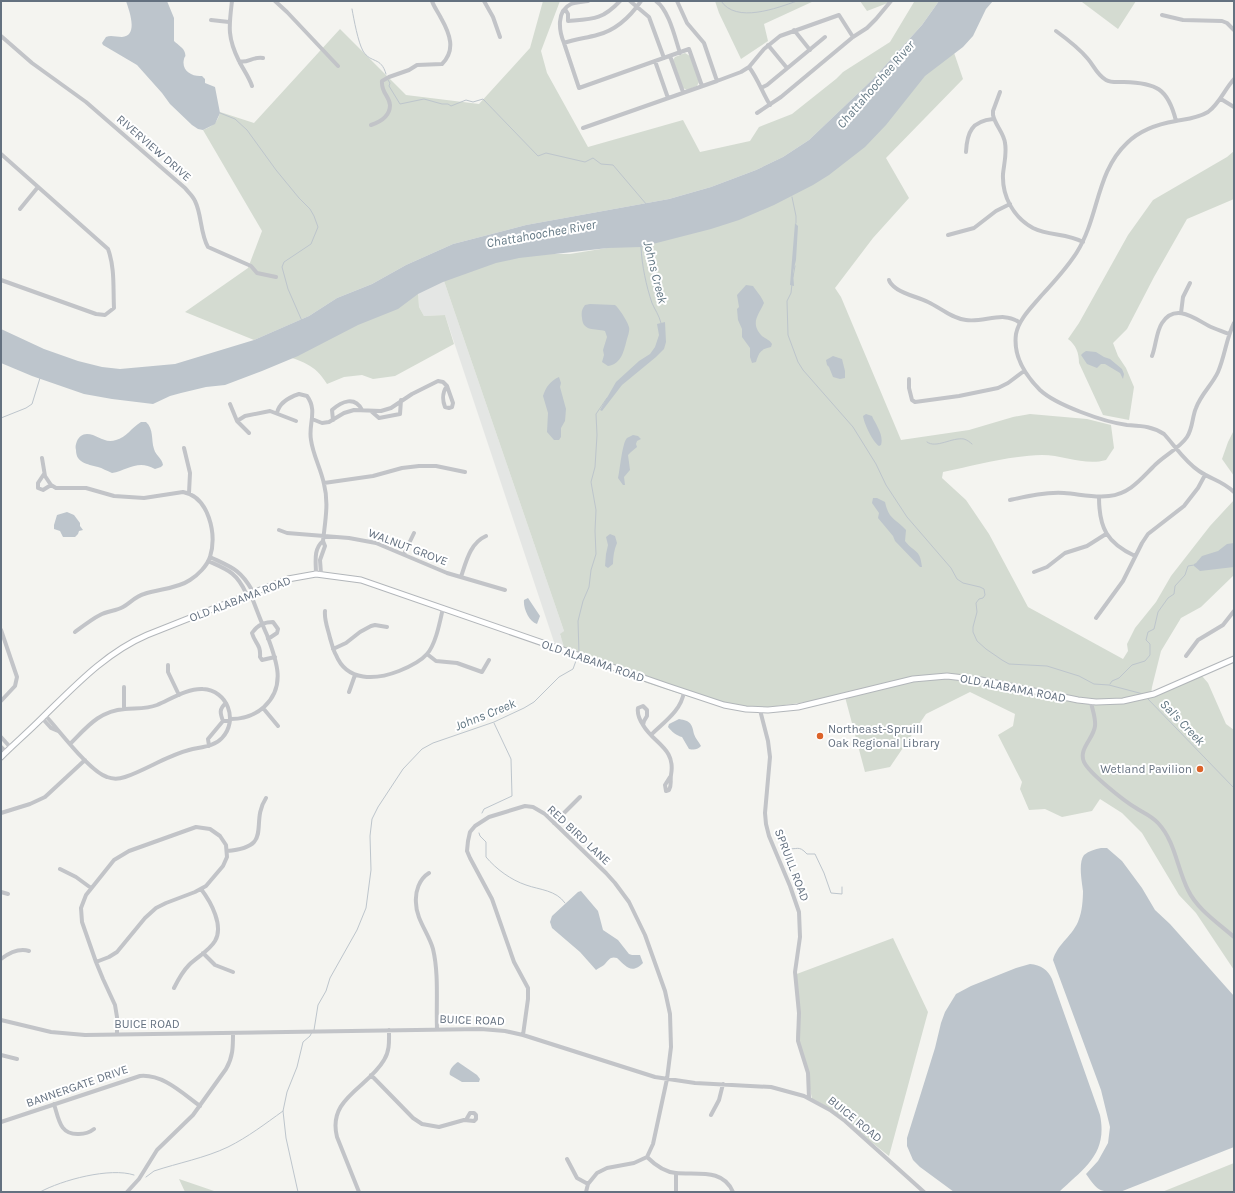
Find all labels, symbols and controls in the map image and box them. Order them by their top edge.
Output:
water label: Chattahoochee River [833,37,918,131]
street label: RIVERVIEW DRIVE [114,112,194,184]
water label: Chattahoochee River [485,216,598,251]
water label: Johns Creek [640,239,671,306]
street label: WALNUT GROVE [366,525,450,569]
street label: OLD ALABAMA ROAD [187,573,293,625]
street label: OLD ALABAMA ROAD [540,637,646,685]
street label: OLD ALABAMA ROAD [959,671,1067,705]
water label: Johns Creek [452,695,518,733]
water label: Sal's Creek [1157,696,1208,749]
place label: Northeast-Spruill Oak Regional Library [828,722,940,750]
marker: Northeast-Spruill Oak Regional Library [815,731,825,741]
place label: Wetland Pavilion [1100,762,1192,776]
marker: Wetland Pavilion [1195,764,1205,774]
street label: RED BIRD LANE [545,802,613,868]
street label: SPRUILL ROAD [772,827,812,903]
street label: BUICE ROAD [439,1012,505,1028]
street label: BUICE ROAD [114,1017,180,1031]
street label: BANNERGATE DRIVE [24,1062,130,1110]
street label: BUICE ROAD [825,1093,885,1145]

